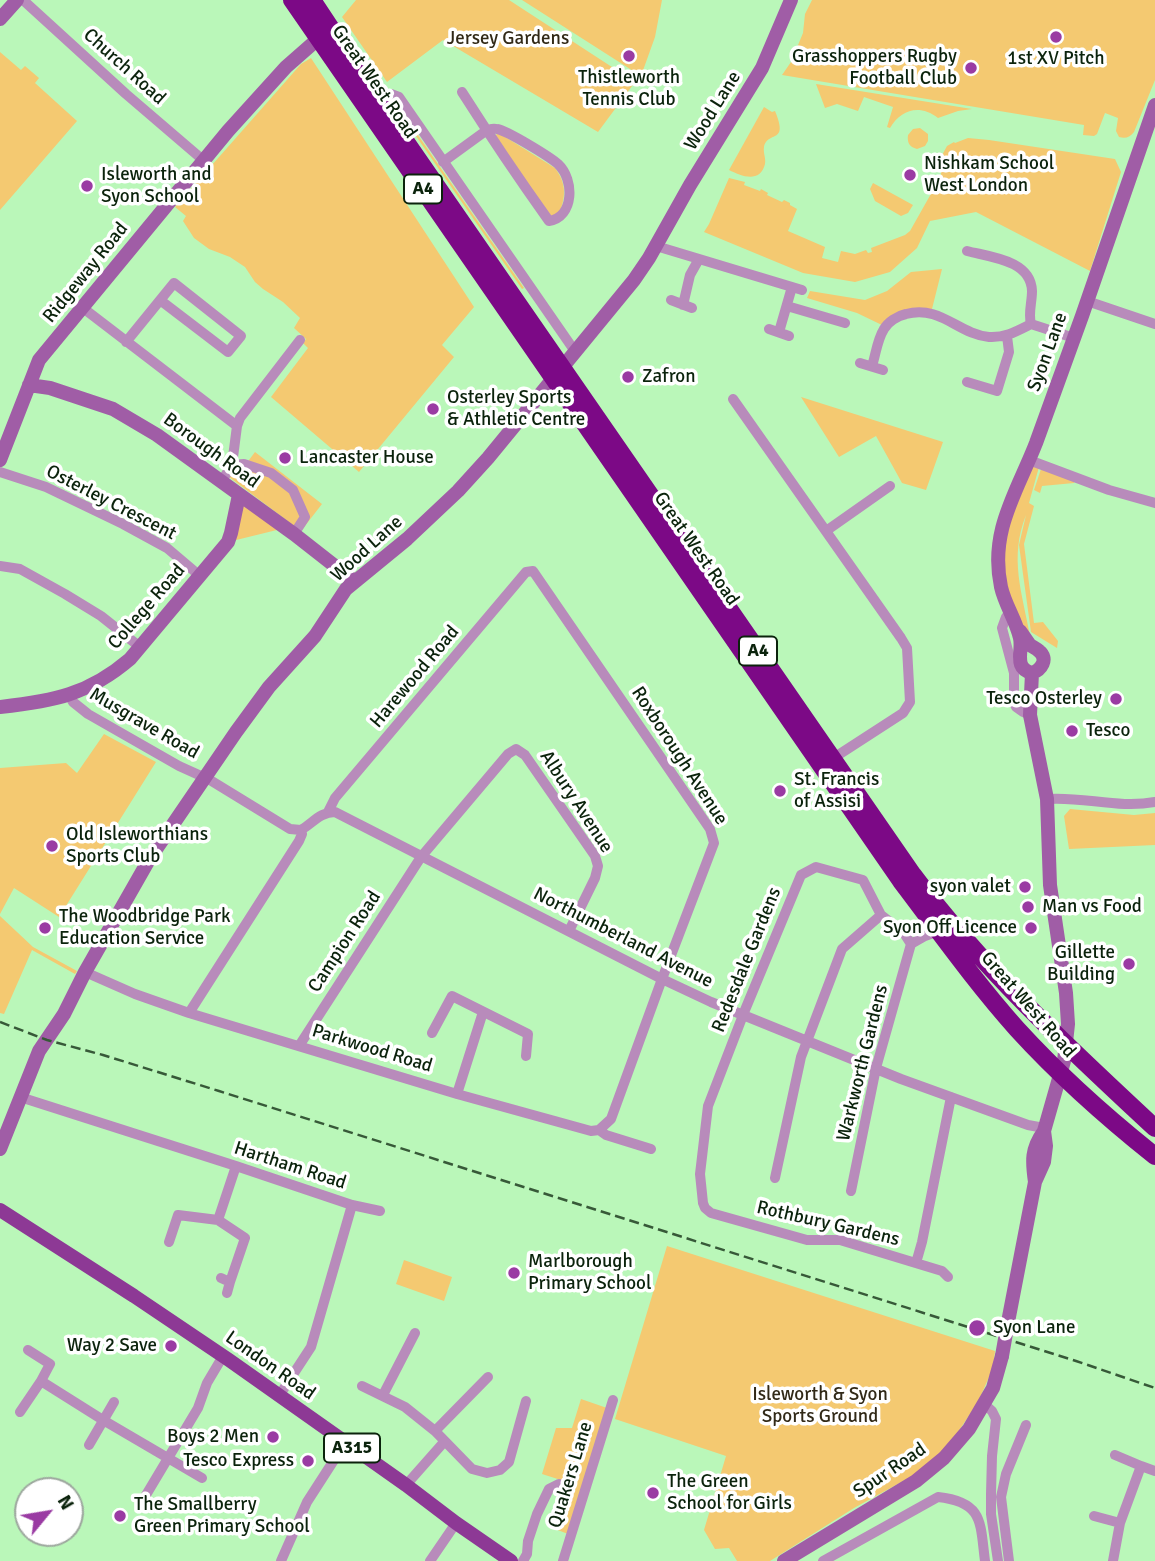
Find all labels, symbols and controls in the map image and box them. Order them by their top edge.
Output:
street label: Great West Road [326,21,422,143]
street label: Church Road [78,24,170,110]
park label: Jersey Gardens [447,28,569,50]
marker: 1st XV Pitch [1048,29,1064,45]
place label: Grasshoppers Rugby Football Club [792,46,957,90]
marker: Thistleworth Tennis Club [621,48,637,64]
place label: 1st XV Pitch [1007,48,1105,70]
marker: Grasshoppers Rugby Football Club [963,60,979,76]
place label: Thistleworth Tennis Club [578,67,680,111]
street label: Wood Lane [680,67,746,155]
place label: Nishkam School West London [924,153,1054,197]
place label: Isleworth and Syon School [101,164,212,208]
marker: Nishkam School West London [902,167,918,183]
road number: A4 [404,174,442,204]
marker: Isleworth and Syon School [79,178,95,194]
street label: Ridgeway Road [39,218,133,328]
street label: Syon Lane [1023,309,1073,395]
place label: Zafron [642,366,696,388]
marker: Zafron [620,369,636,385]
place label: Osterley Sports & Athletic Centre [447,387,585,431]
marker: Osterley Sports & Athletic Centre [425,401,441,417]
street label: Borough Road [158,408,264,494]
place label: Lancaster House [299,447,434,469]
marker: Lancaster House [277,450,293,466]
street label: Osterley Crescent [42,460,180,546]
street label: Great West Road [648,488,744,610]
street label: Wood Lane [326,511,408,587]
street label: College Road [104,560,190,654]
street label: Harewood Road [366,621,464,733]
road number: A4 [739,636,777,666]
street label: Musgrave Road [85,683,203,765]
street label: Roxborough Avenue [626,683,732,829]
place label: Tesco Osterley [986,688,1102,710]
marker: Tesco Osterley [1108,691,1124,707]
place label: Tesco [1086,720,1130,742]
marker: Tesco [1064,723,1080,739]
street label: Albury Avenue [534,747,618,857]
place label: St. Francis of Assisi [794,769,879,813]
marker: St. Francis of Assisi [772,783,788,799]
place label: Old Isleworthians Sports Club [66,824,208,868]
marker: Old Isleworthians Sports Club [44,838,60,854]
place label: syon valet [930,876,1011,898]
marker: syon valet [1017,879,1033,895]
street label: Northumberland Avenue [529,883,717,993]
street label: Redesdale Gardens [708,884,786,1036]
street label: Campion Road [304,887,386,997]
place label: Man vs Food [1042,896,1142,918]
marker: Man vs Food [1020,899,1036,915]
place label: The Woodbridge Park Education Service [59,906,230,950]
place label: Syon Off Licence [883,917,1017,939]
marker: The Woodbridge Park Education Service [37,920,53,936]
marker: Syon Off Licence [1023,920,1039,936]
place label: Gillette Building [1047,942,1115,986]
street label: Great West Road [976,947,1080,1063]
marker: Gillette Building [1121,956,1137,972]
street label: Warkworth Gardens [833,982,893,1144]
street label: Parkwood Road [309,1020,435,1078]
street label: Hartham Road [231,1137,349,1195]
street label: Rothbury Gardens [754,1196,902,1252]
place label: Marlborough Primary School [528,1251,651,1295]
marker: Marlborough Primary School [506,1265,522,1281]
place label: Syon Lane [993,1317,1075,1339]
marker: Syon Lane [967,1318,987,1338]
street label: London Road [221,1327,319,1405]
place label: Way 2 Save [67,1335,157,1357]
marker: Way 2 Save [163,1338,179,1354]
park label: Isleworth & Syon Sports Ground [752,1384,888,1428]
street label: Quakers Lane [544,1419,598,1531]
place label: Boys 2 Men [167,1426,259,1448]
marker: Boys 2 Men [265,1429,281,1445]
road number: A315 [324,1434,380,1462]
street label: Spur Road [849,1438,931,1504]
place label: Tesco Express [183,1450,294,1472]
marker: Tesco Express [300,1453,316,1469]
place label: The Green School for Girls [667,1471,792,1515]
north arrow [14,1477,84,1547]
marker: The Green School for Girls [645,1485,661,1501]
text: N [52,1491,79,1514]
place label: The Smallberry Green Primary School [134,1494,310,1538]
marker: The Smallberry Green Primary School [112,1508,128,1524]

